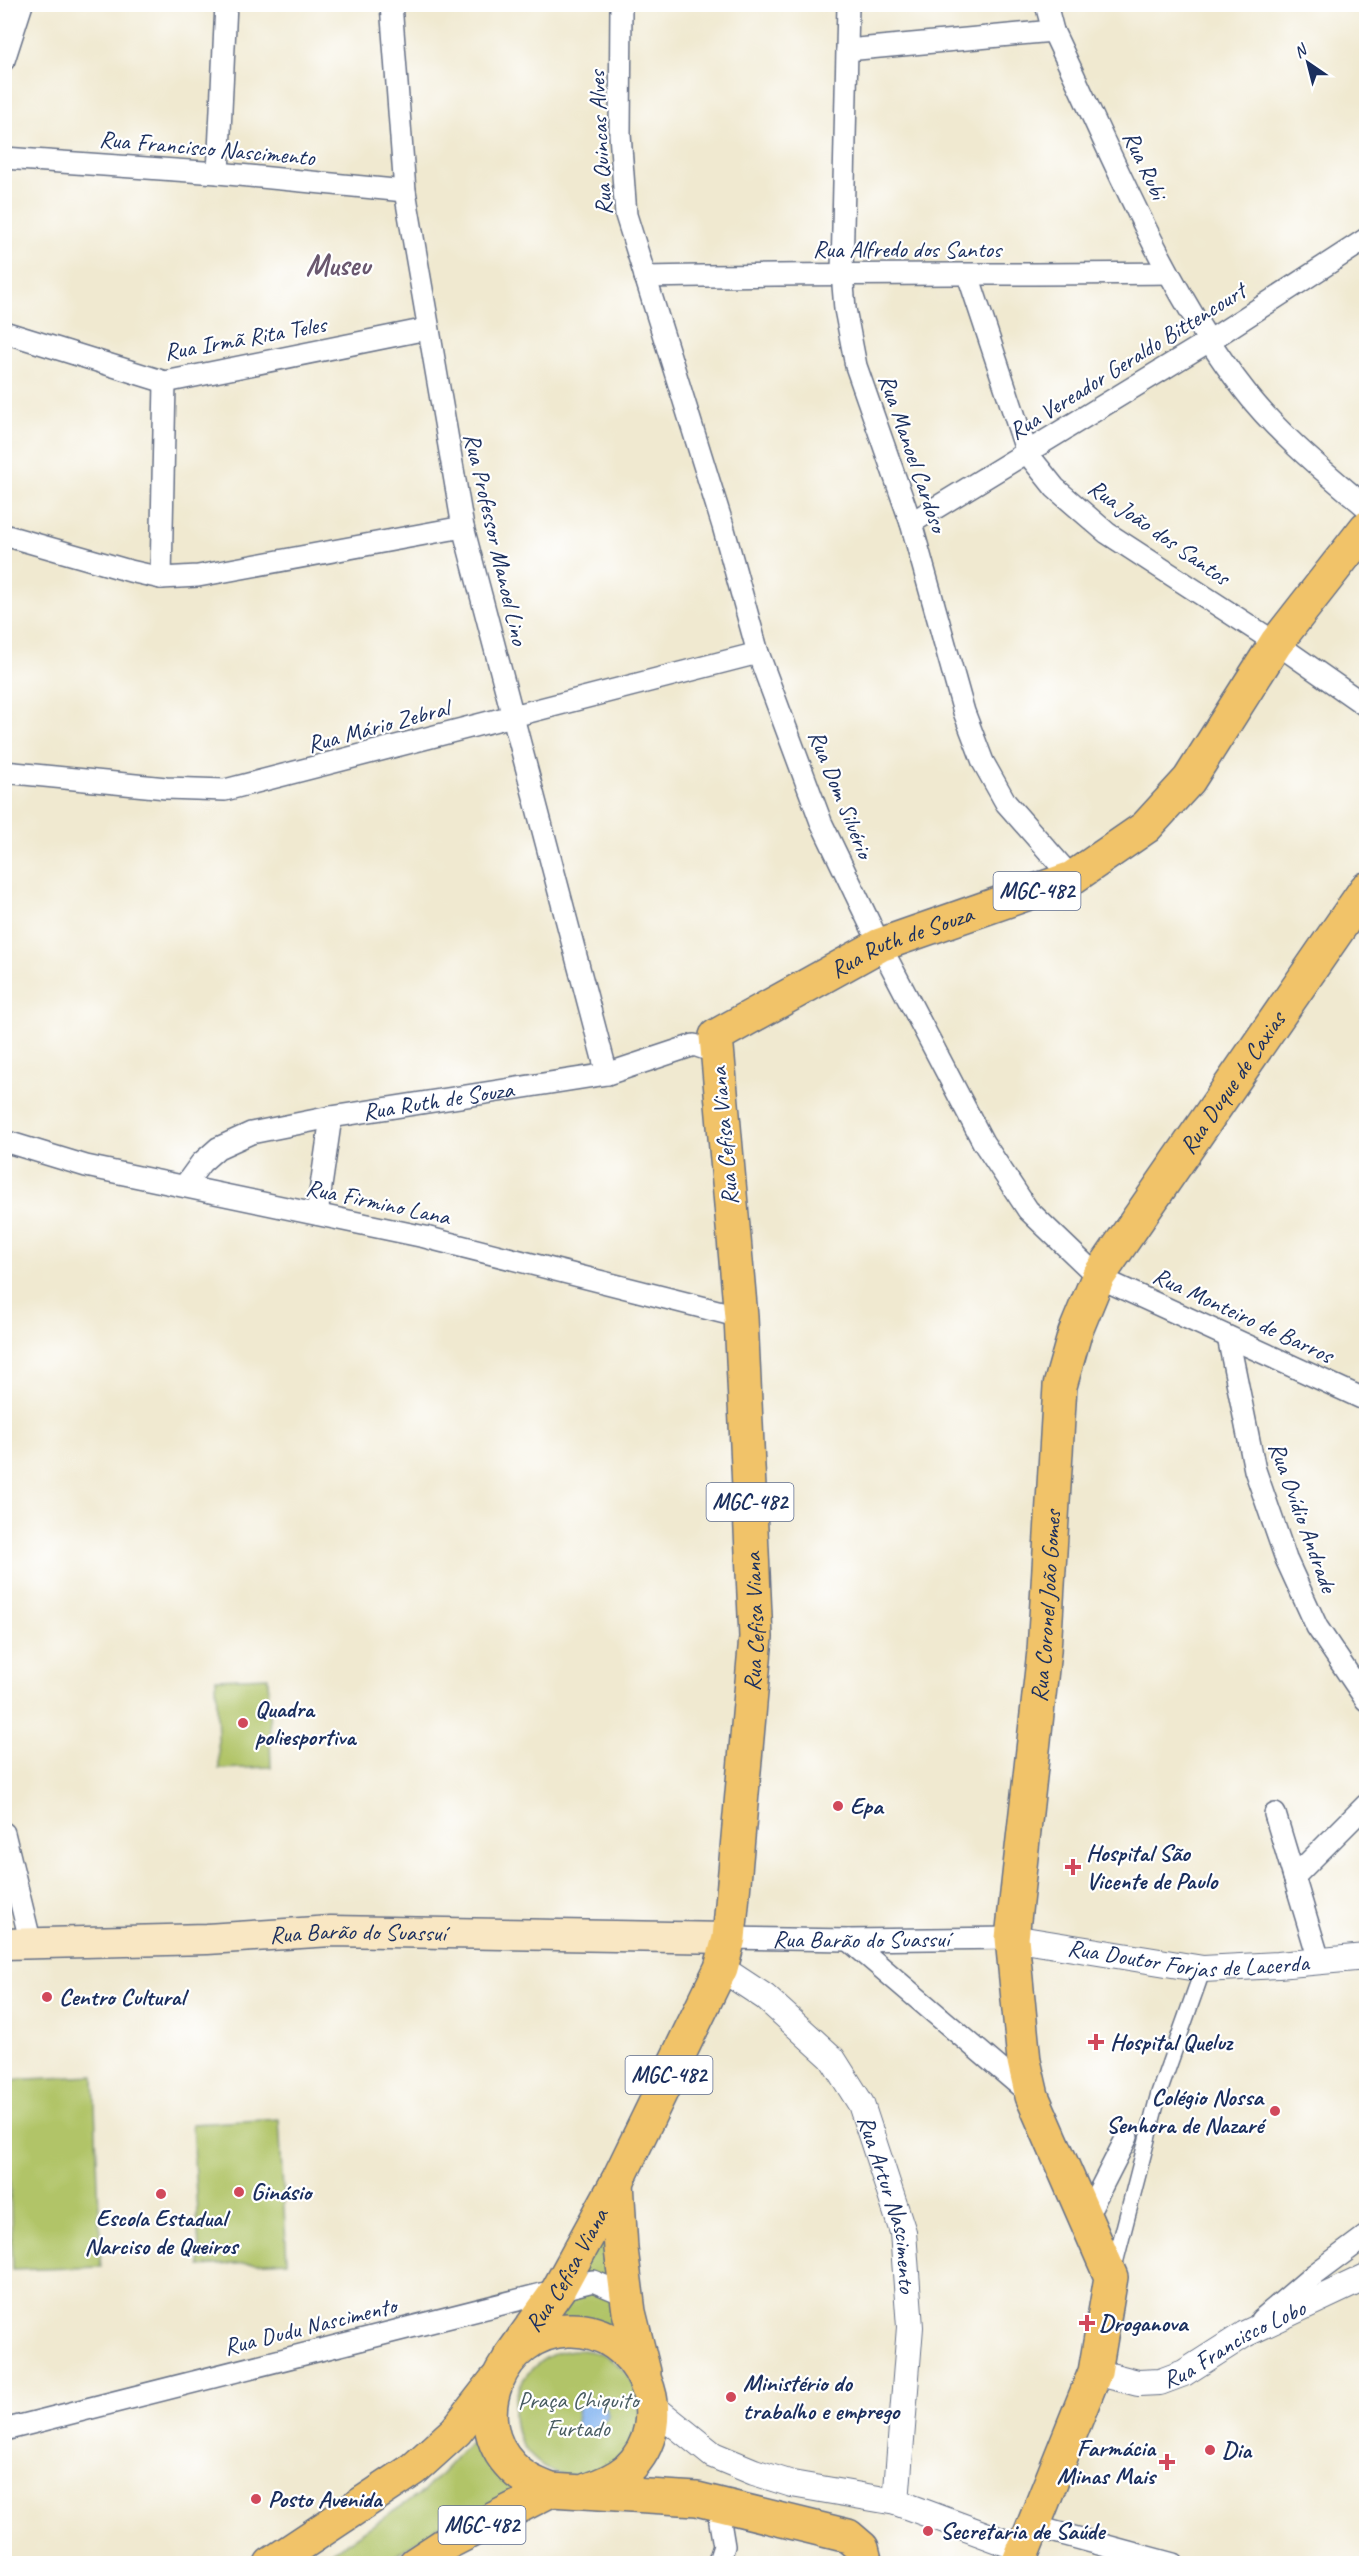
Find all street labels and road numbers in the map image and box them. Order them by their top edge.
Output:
street label: Rua Quincas Alves [581,68,619,216]
street label: Rua Francisco Nascimento [98,124,317,172]
street label: Rua Rubi [1116,126,1175,206]
street label: Rua Alfredo dos Santos [813,234,1003,264]
street label: Rua Vereador Geraldo Bittencourt [1003,274,1253,446]
street label: Rua Irmã Rita Teles [162,309,330,367]
street label: Rua Manoel Cardoso [872,370,955,538]
street label: Rua Professor Manoel Lino [457,430,535,649]
street label: Rua João dos Santos [1082,472,1237,593]
street label: Rua Mário Zebral [304,692,456,759]
street label: Rua Dom Silvério [802,726,881,865]
road number: MGC-482 [994,872,1080,910]
street label: Rua Ruth de Souza [825,898,978,985]
street label: Rua Duque de Caxias [1173,1004,1293,1160]
street label: Rua Cefisa Viana [703,1064,745,1206]
street label: Rua Ruth de Souza [361,1074,517,1127]
street label: Rua Firmino Lana [303,1172,454,1232]
street label: Rua Monteiro de Barros [1148,1260,1340,1371]
street label: Rua Ovídio Andrade [1262,1438,1345,1598]
road number: MGC-482 [706,1483,794,1521]
street label: Rua Coronel João Gomes [1023,1507,1068,1704]
street label: Rua Cefisa Viana [736,1550,771,1692]
street label: Rua Barão do Suassuí [269,1916,451,1950]
street label: Rua Barão do Suassuí [772,1924,954,1955]
street label: Rua Doutor Forjas de Lacerda [1066,1932,1311,1985]
road number: MGC-482 [626,2056,712,2094]
street label: Rua Artur Nascimento [851,2112,923,2295]
street label: Rua Cefisa Viana [518,2202,616,2338]
street label: Rua Dudu Nascimento [221,2289,402,2362]
street label: Rua Francisco Lobo [1159,2292,1312,2395]
road number: MGC-482 [438,2506,526,2544]

